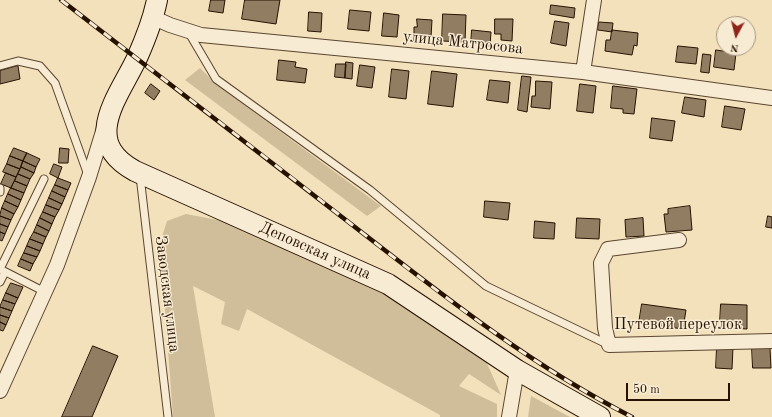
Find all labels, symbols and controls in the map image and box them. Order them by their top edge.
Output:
north arrow [716,16,756,56]
street label: улица Матросова [402,27,524,59]
text: N [730,41,739,53]
street label: Деповская улица [256,218,374,284]
street label: Заводская улица [150,235,184,353]
street label: Путевой переулок [614,315,742,335]
scale bar [628,375,732,401]
text: 50 m [633,384,660,396]

